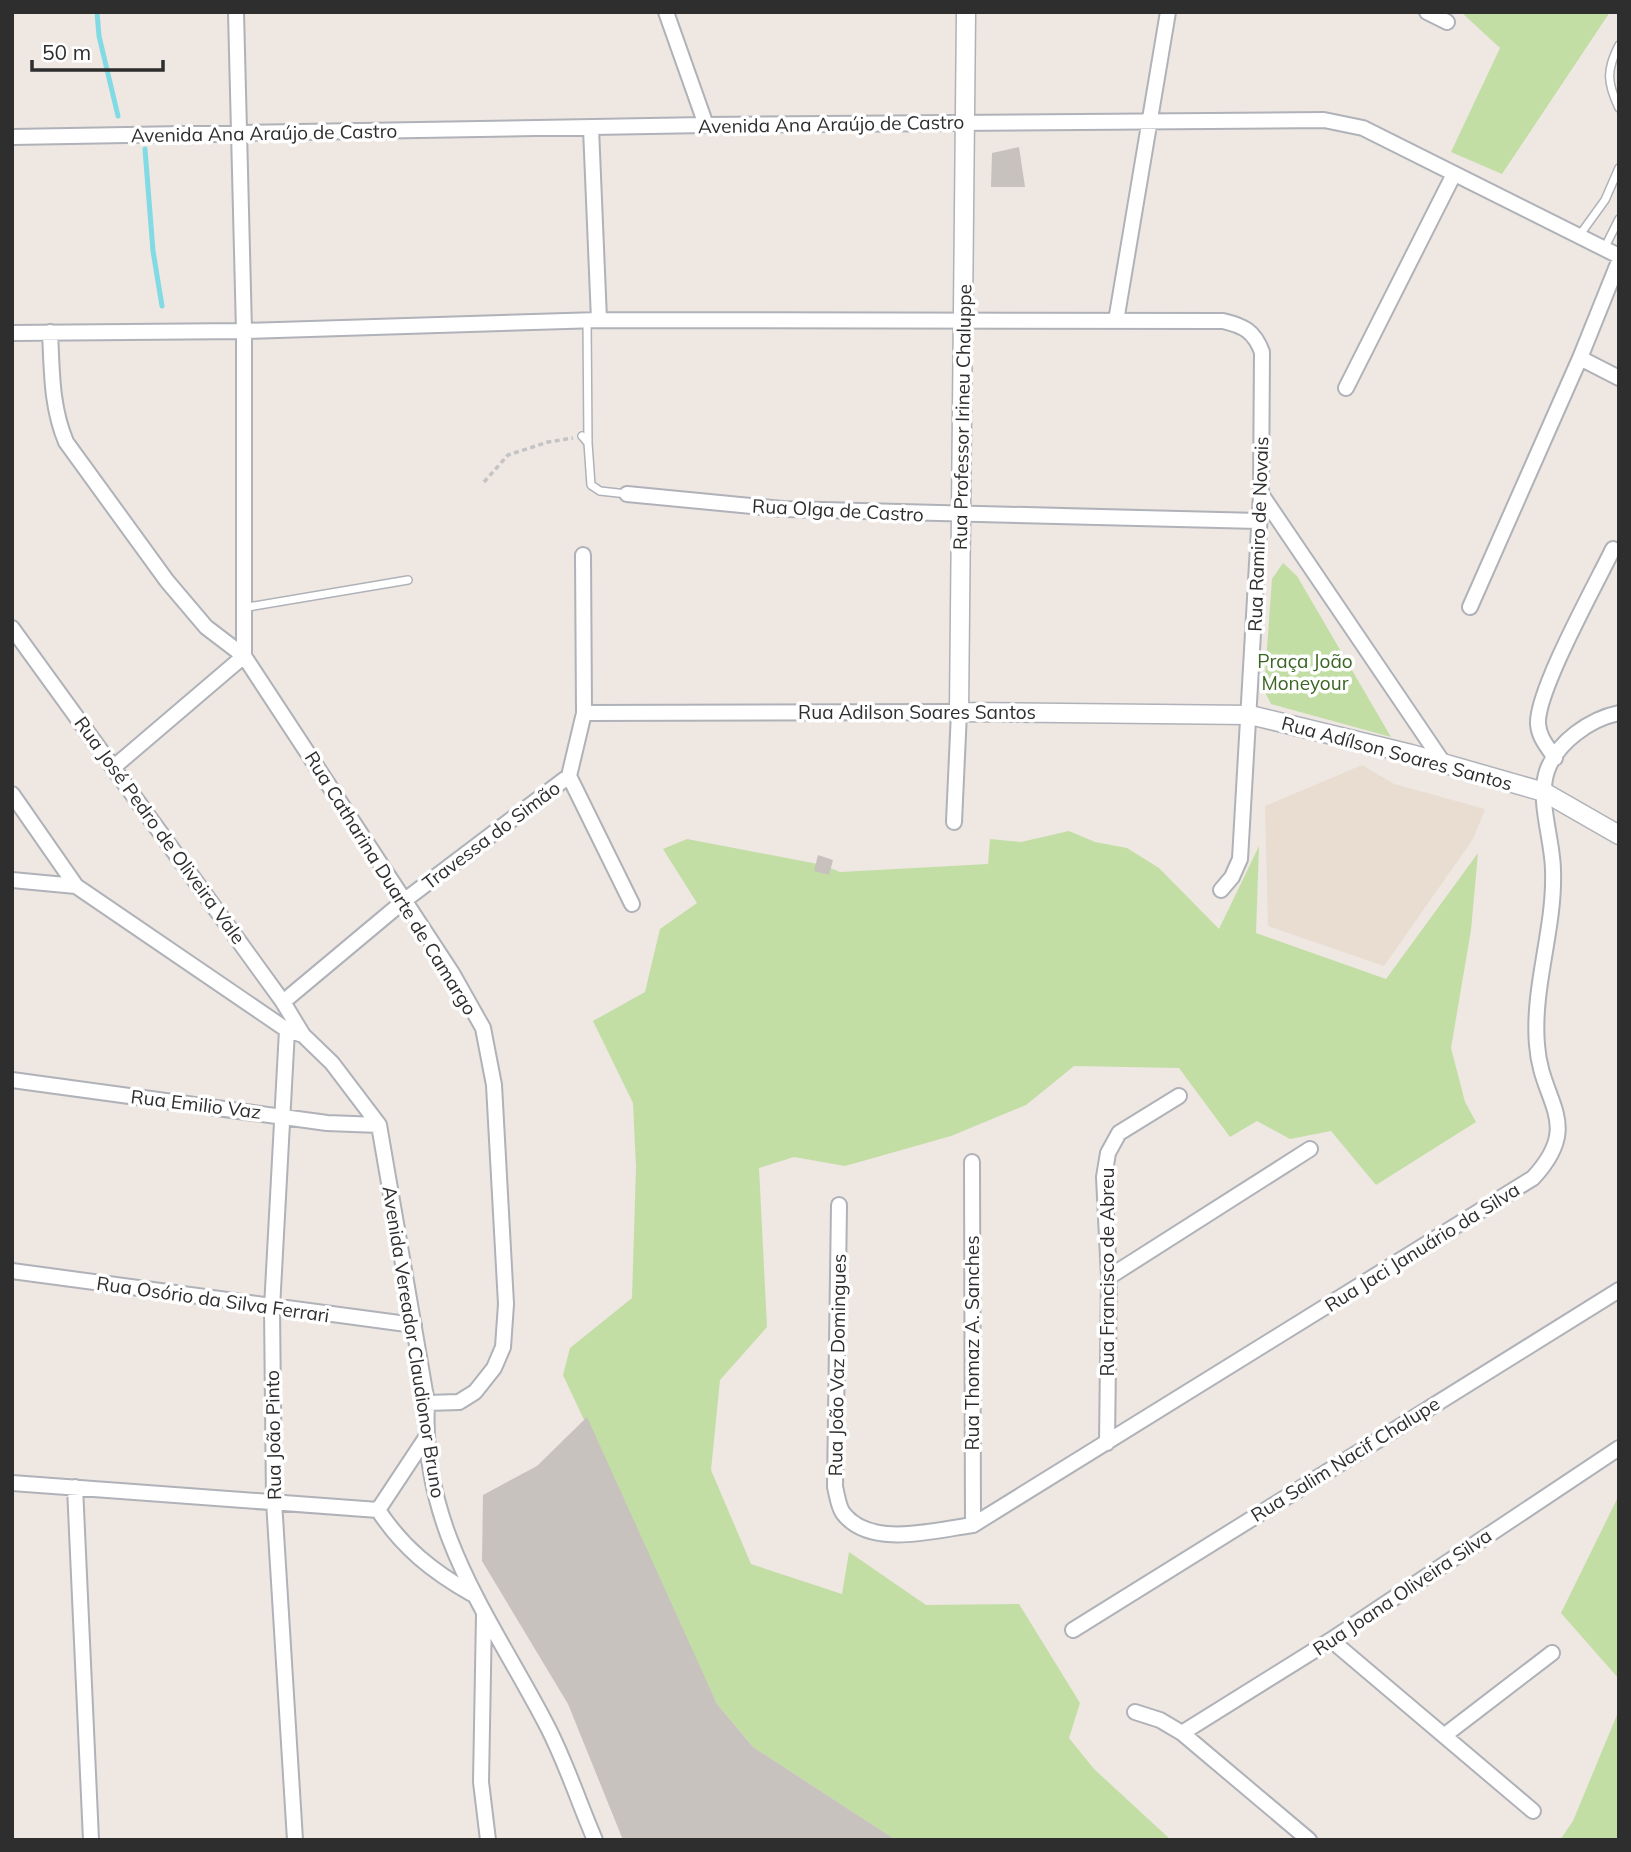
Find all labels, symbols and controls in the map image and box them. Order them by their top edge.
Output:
scale bar [32,28,163,72]
text: 50 m [42,39,91,65]
street label: Avenida Ana Araújo de Castro [698,110,964,138]
street label: Avenida Ana Araújo de Castro [131,119,397,147]
street label: Rua Professor Irineu Chaluppe [948,284,976,550]
street label: Rua Ramiro de Novais [1243,436,1273,632]
street label: Rua Olga de Castro [752,494,924,526]
park label: Praça João Moneyour [1257,649,1353,695]
street label: Rua Adilson Soares Santos [798,700,1036,724]
street label: Rua Adílson Soares Santos [1279,711,1515,795]
street label: Rua José Pedro de Oliveira Vale [69,712,251,948]
street label: Rua Catharina Duarte de Camargo [300,747,482,1019]
street label: Travessa do Simão [417,775,565,895]
street label: Rua Emilio Vaz [129,1084,263,1124]
street label: Rua Francisco de Abreu [1095,1168,1119,1376]
street label: Rua Jaci Januário da Silva [1320,1177,1524,1317]
street label: Avenida Vereador Claudionor Bruno [377,1184,451,1500]
street label: Rua Thomaz A. Sanches [960,1235,984,1451]
street label: Rua João Vaz Domingues [823,1253,851,1477]
street label: Rua Osório da Silva Ferrari [95,1271,331,1327]
street label: Rua João Pinto [260,1370,286,1500]
street label: Rua Salim Nacif Chalupe [1246,1391,1444,1527]
street label: Rua Joana Oliveira Silva [1308,1523,1496,1661]

